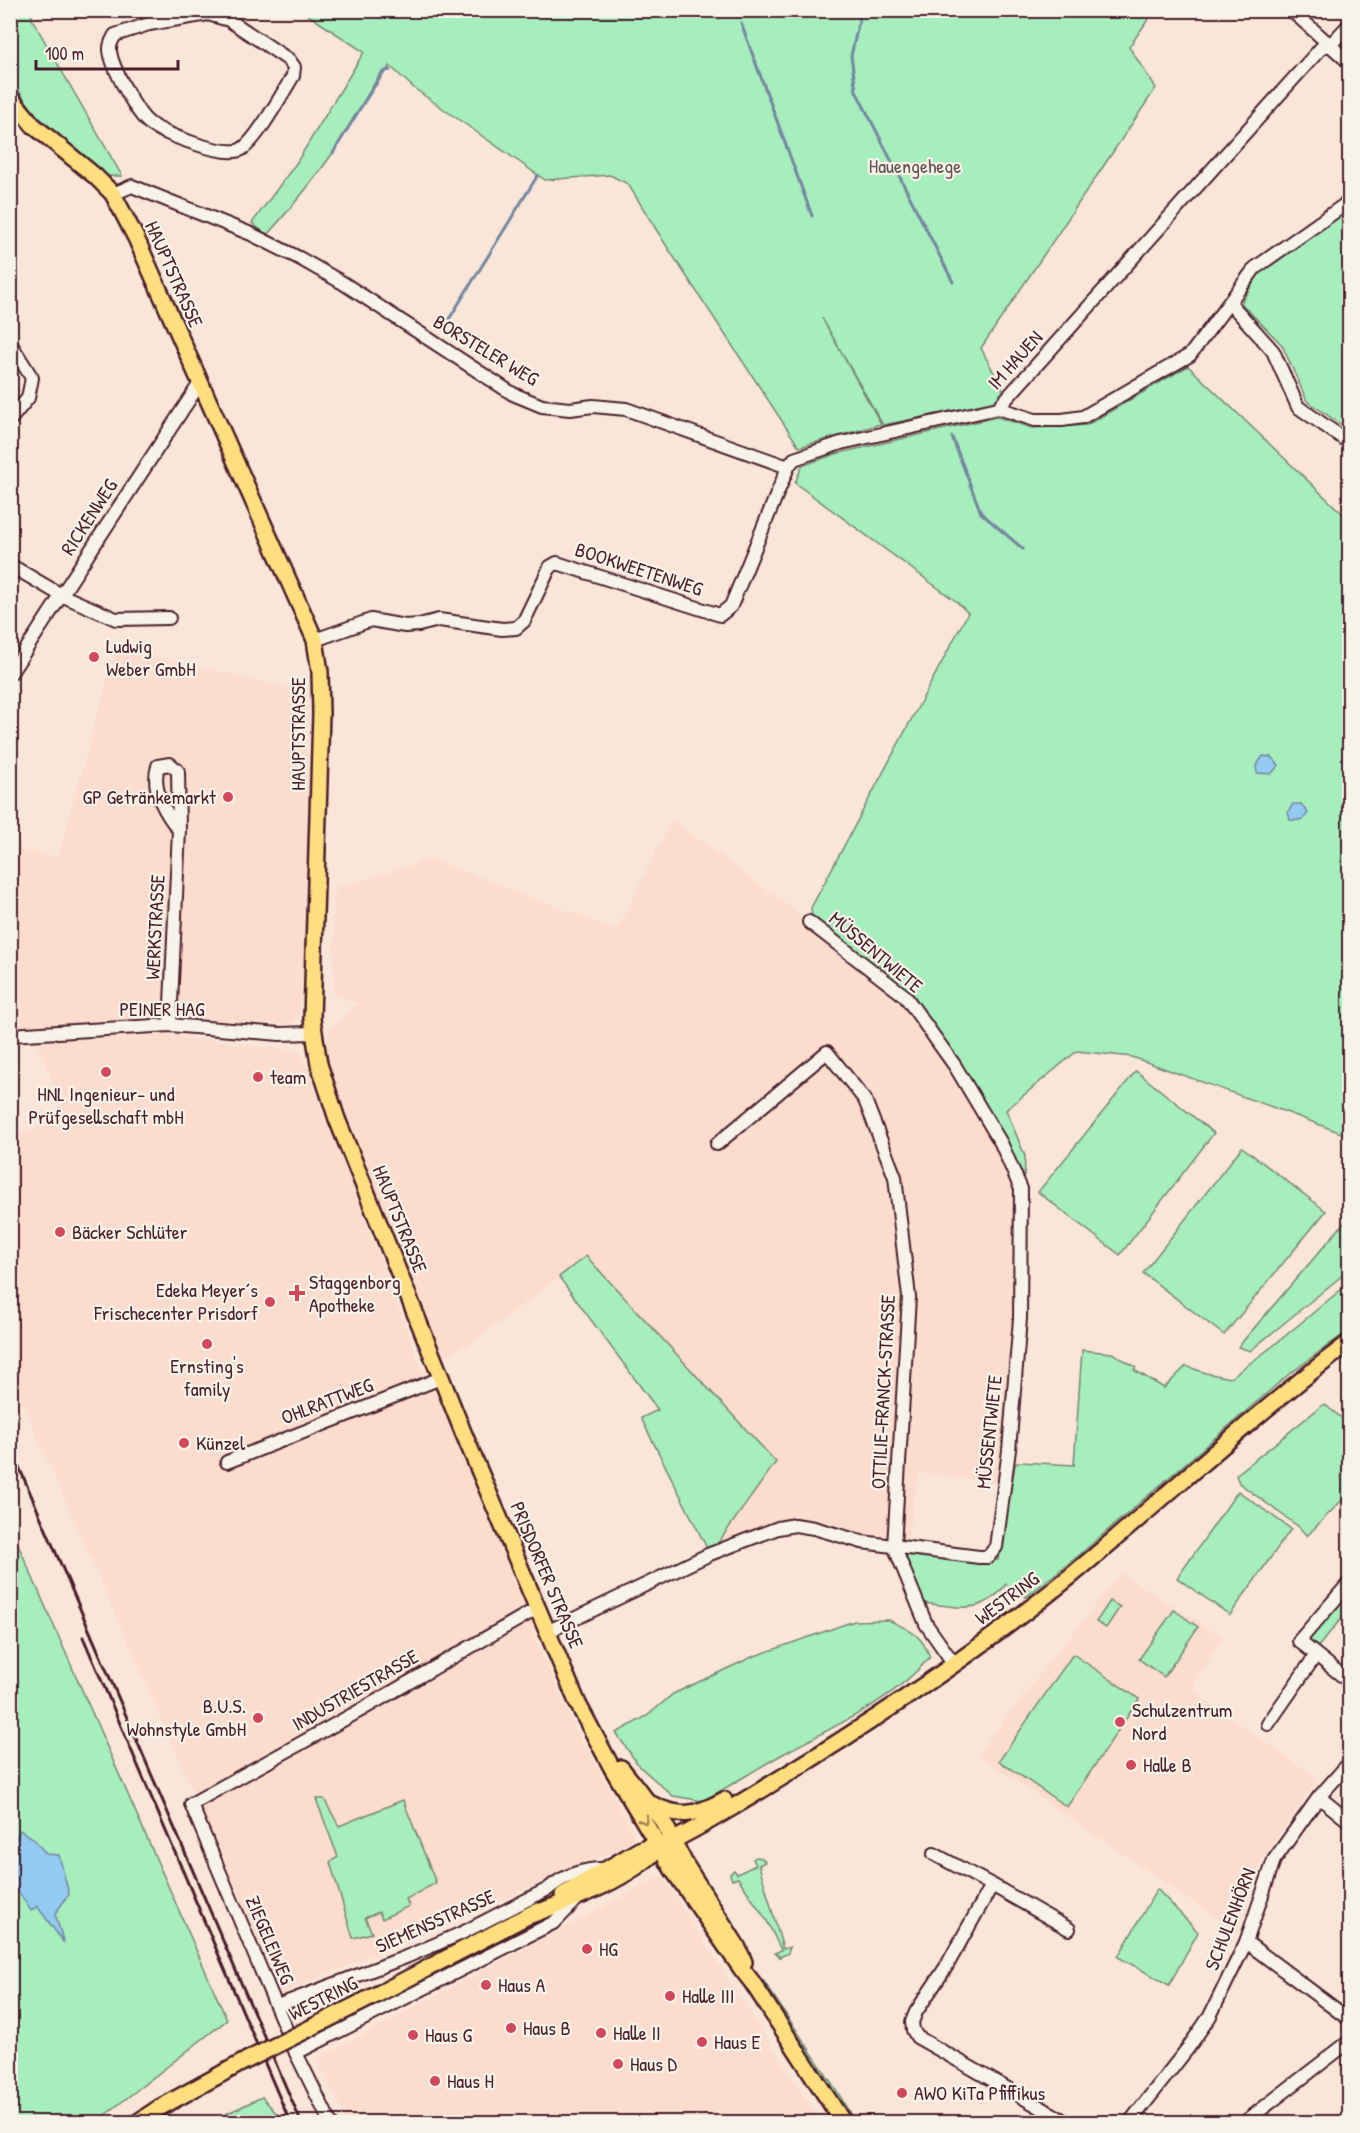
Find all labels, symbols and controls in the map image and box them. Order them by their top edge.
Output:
scale bar [36,33,178,71]
text: 100 m [45,41,84,66]
park label: Hauengehege [869,152,961,179]
street label: HAUPTSTRASSE [139,216,210,331]
street label: BORSTELER WEG [429,307,544,392]
street label: IM HAUEN [981,324,1048,395]
street label: RICKENWEG [54,473,123,560]
street label: BOOKWEETENWEG [572,535,707,602]
place label: Ludwig Weber GmbH [106,632,196,682]
marker: Ludwig Weber GmbH [87,650,101,664]
street label: HAUPTSTRASSE [284,677,311,791]
place label: GP Getränkemarkt [83,783,217,810]
marker: GP Getränkemarkt [221,790,235,804]
street label: WERKSTRASSE [138,874,171,980]
street label: MÜSSENTWIETE [824,905,929,999]
street label: PEINER HAG [119,995,205,1022]
place label: team [270,1063,306,1090]
marker: HNL Ingenieur- und Prüfgesellschaft mbH [99,1065,113,1079]
marker: team [251,1070,265,1084]
place label: HNL Ingenieur- und Prüfgesellschaft mbH [28,1080,184,1130]
street label: HAUPTSTRASSE [367,1161,434,1277]
place label: Bäcker Schlüter [72,1218,188,1245]
marker: Bäcker Schlüter [53,1225,67,1239]
place label: Staggenborg Apotheke [309,1268,401,1318]
place label: Edeka Meyer´s Frischecenter Prisdorf [93,1276,258,1326]
marker: Staggenborg Apotheke [290,1286,304,1300]
street label: OTTILIE-FRANCK-STRASSE [864,1294,901,1490]
marker: Edeka Meyer´s Frischecenter Prisdorf [263,1295,277,1309]
marker: Ernsting's family [200,1337,214,1351]
place label: Ernsting's family [170,1352,244,1402]
street label: OHLRATTWEG [277,1371,377,1430]
street label: MÜSSENTWIETE [969,1374,1008,1490]
place label: Künzel [196,1429,246,1456]
marker: Künzel [177,1436,191,1450]
street label: PRISDORFER STRASSE [504,1497,591,1652]
street label: WESTRING [969,1564,1045,1631]
street label: INDUSTRIESTRASSE [287,1642,423,1737]
place label: B.U.S. Wohnstyle GmbH [126,1692,246,1742]
place label: Schulzentrum Nord [1132,1696,1232,1746]
marker: B.U.S. Wohnstyle GmbH [251,1711,265,1725]
marker: Schulzentrum Nord [1113,1715,1127,1729]
place label: Halle B [1143,1751,1192,1778]
marker: Halle B [1124,1758,1138,1772]
one-way arrow [636,1814,648,1824]
street label: SCHULENHÖRN [1198,1864,1261,1974]
street label: SIEMENSSTRASSE [371,1882,499,1959]
street label: ZIEGELEIWEG [240,1891,301,1989]
place label: HG [599,1935,618,1962]
marker: HG [580,1942,594,1956]
street label: WESTRING [284,1969,362,2026]
place label: Haus A [498,1971,546,1998]
marker: Haus A [479,1978,493,1992]
place label: Halle III [682,1982,734,2009]
marker: Halle III [663,1989,677,2003]
place label: Haus B [523,2014,571,2041]
place label: Halle II [613,2019,661,2046]
place label: Haus G [425,2021,472,2048]
marker: Haus B [504,2021,518,2035]
marker: Halle II [594,2026,608,2040]
marker: Haus G [406,2028,420,2042]
place label: Haus E [714,2028,761,2055]
marker: Haus E [695,2035,709,2049]
place label: Haus D [630,2050,678,2077]
marker: Haus D [611,2057,625,2071]
place label: Haus H [447,2067,494,2094]
marker: Haus H [428,2074,442,2088]
place label: AWO KiTa Pfiffikus [914,2079,1045,2106]
marker: AWO KiTa Pfiffikus [895,2086,909,2100]

